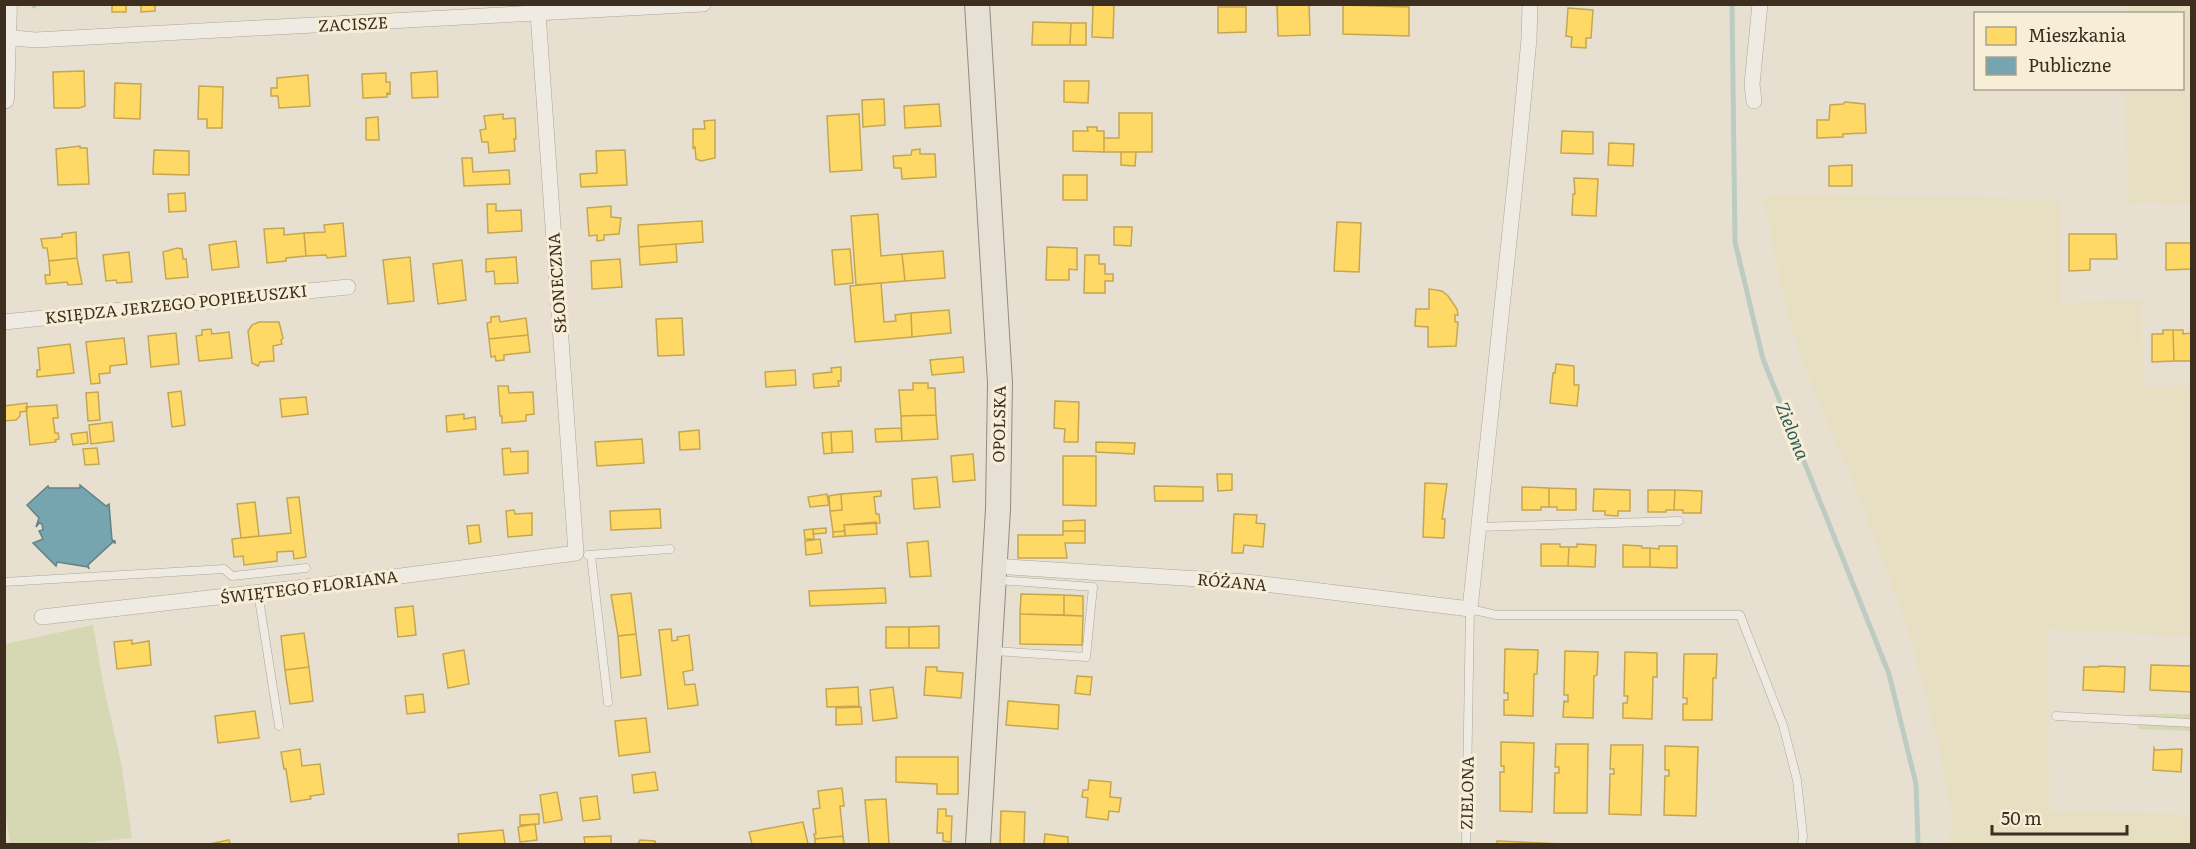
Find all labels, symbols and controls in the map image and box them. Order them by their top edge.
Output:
street label: ZACISZE [317,9,389,37]
legend [1974,12,2184,90]
text: Mieszkania [2028,21,2126,48]
text: Publiczne [2028,51,2111,78]
street label: SŁONECZNA [540,232,571,334]
street label: KSIĘDZA JERZEGO POPIEŁUSZKI [44,277,308,329]
street label: OPOLSKA [985,385,1011,463]
water label: Zielona [1770,397,1817,464]
street label: ŚWIĘTEGO FLORIANA [219,563,399,609]
street label: RÓŻANA [1196,566,1268,596]
street label: ZIELONA [1453,756,1479,830]
scale bar [1992,798,2127,836]
text: 50 m [2001,804,2042,831]

